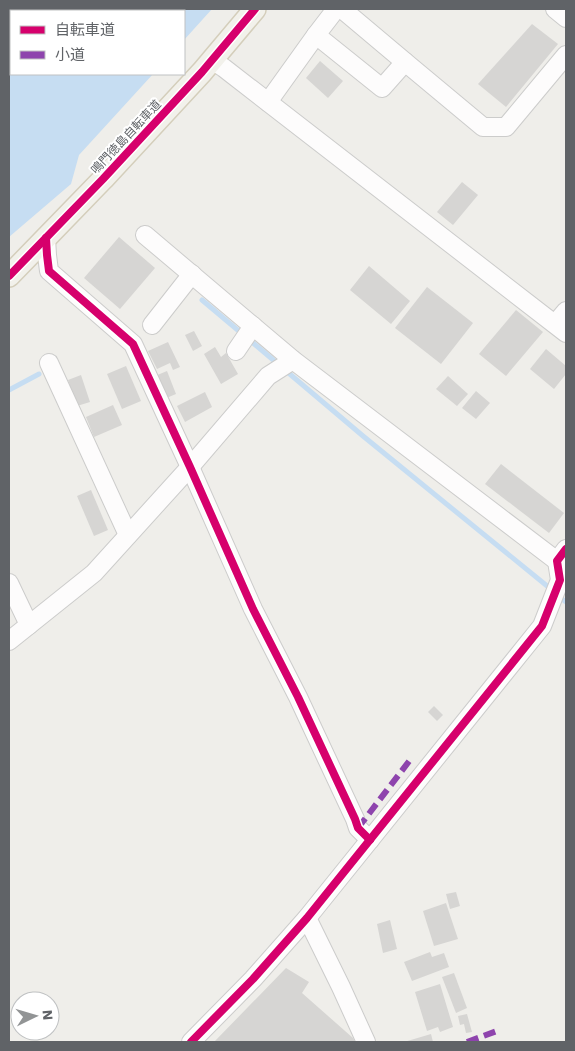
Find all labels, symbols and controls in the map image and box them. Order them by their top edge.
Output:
legend [10,10,185,75]
text: 自転車道 [55,21,115,39]
text: 小道 [55,46,85,64]
street label: 鳴門徳島自転車道 [88,97,164,177]
north arrow [10,991,60,1041]
text: N [40,1009,56,1021]

